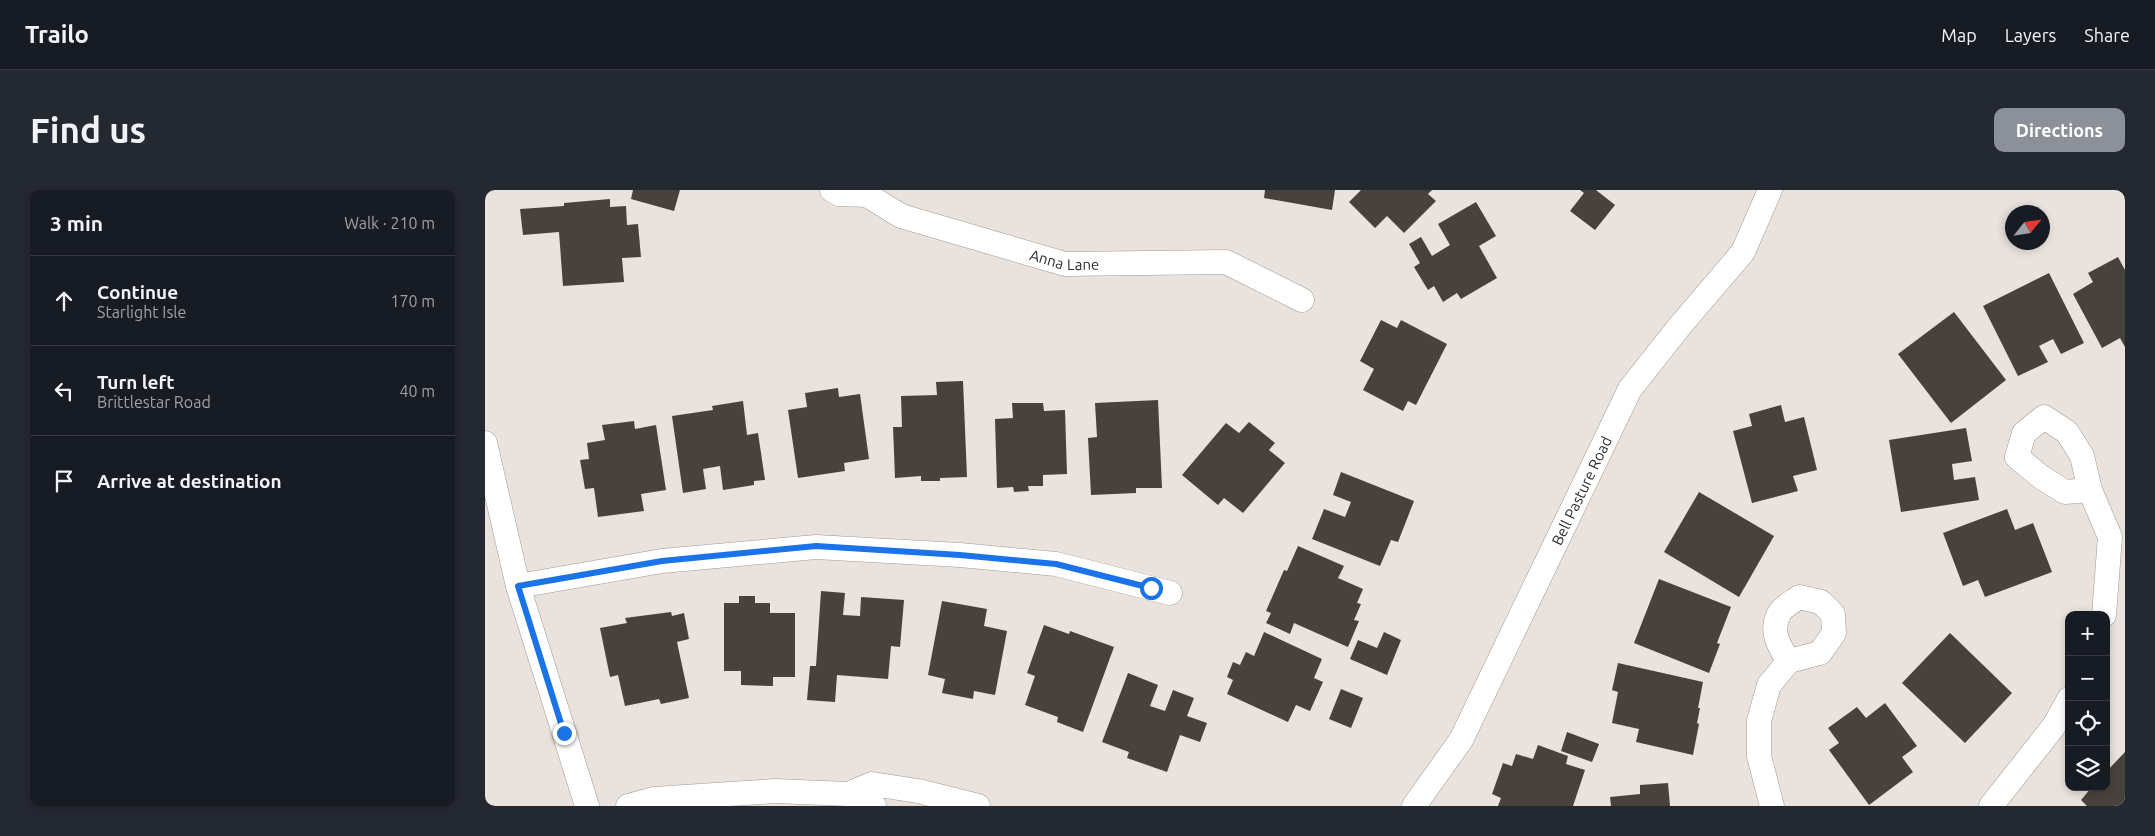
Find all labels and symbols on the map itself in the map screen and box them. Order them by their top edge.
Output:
north arrow [2005,205,2050,250]
street label: Anna Lane [1028,246,1099,273]
street label: Bell Pasture Road [1548,433,1615,548]
route start [1140,577,1163,600]
route end [553,722,576,745]

